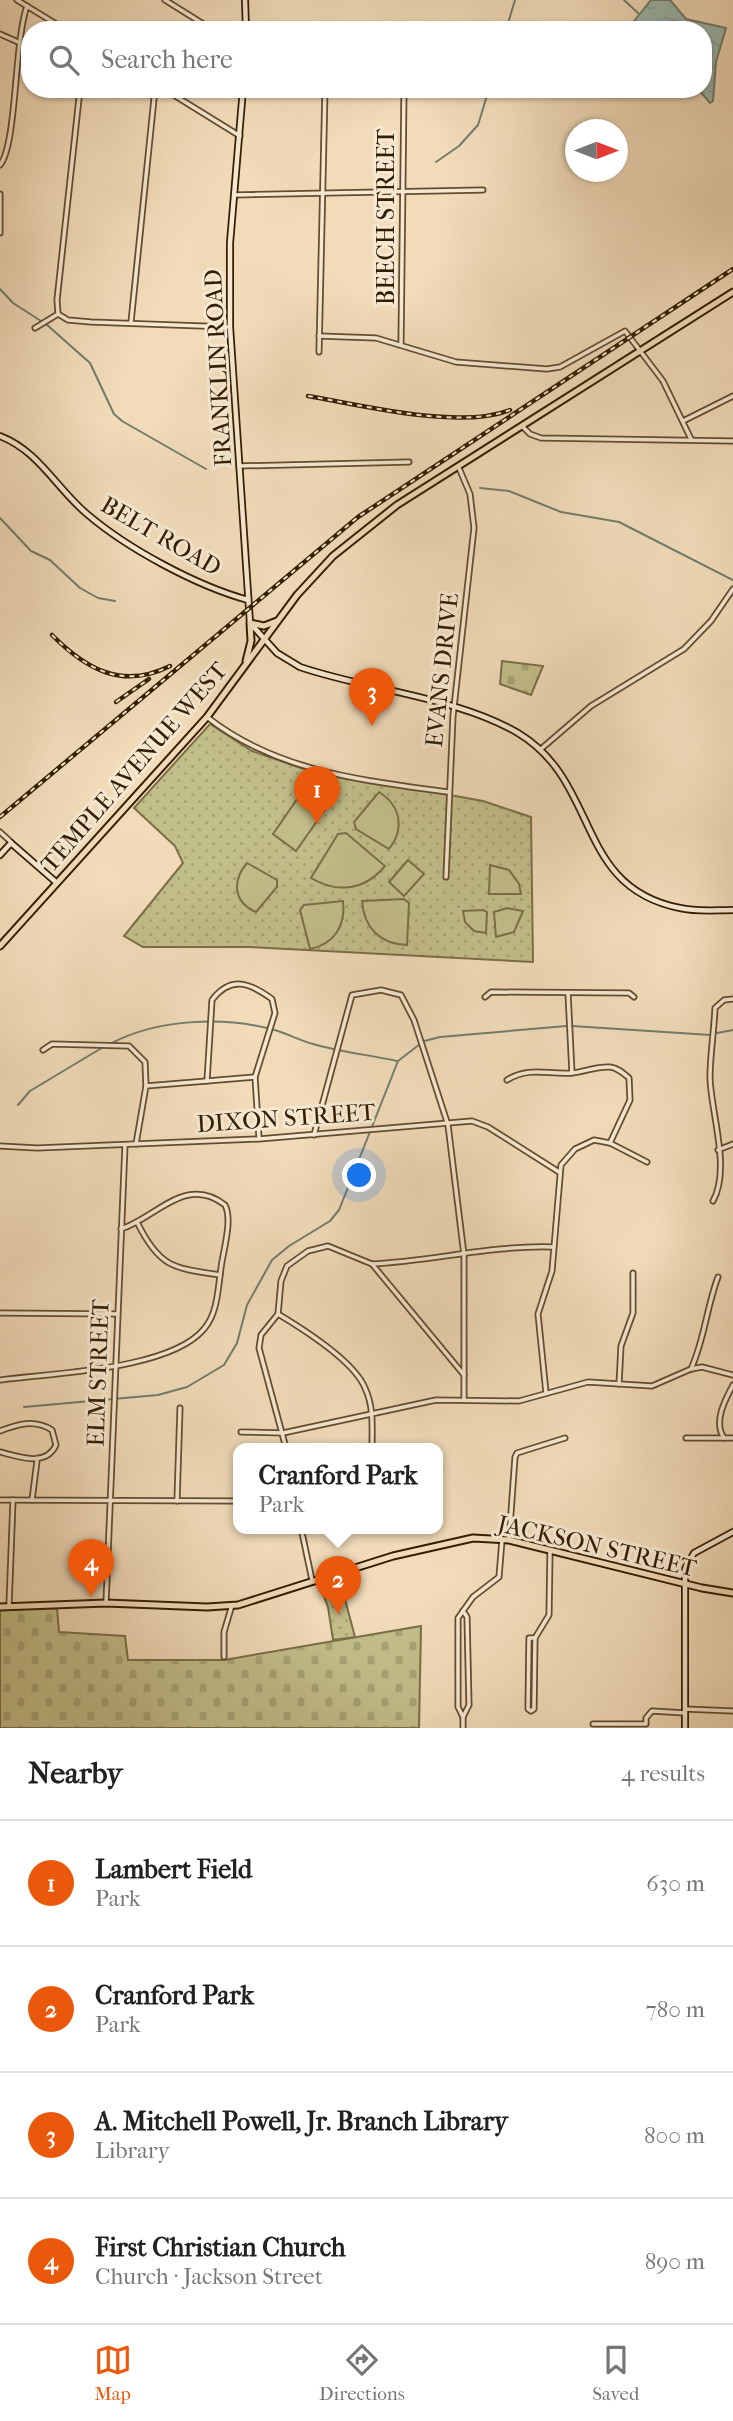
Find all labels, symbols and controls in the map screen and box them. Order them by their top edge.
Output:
search box [21,21,712,98]
icon: search [45,41,83,79]
text: Search here [101,44,233,75]
north arrow [565,119,628,182]
street label: BEECH STREET [372,128,400,305]
street label: FRANKLIN ROAD [199,268,237,468]
street label: BELT ROAD [96,490,226,582]
street label: EVANS DRIVE [420,591,464,749]
street label: TEMPLE AVENUE WEST [35,656,233,878]
pin: 3 [349,668,395,726]
pin: 1 [294,766,340,824]
street label: DIXON STREET [196,1098,377,1138]
your location [342,1158,376,1192]
street label: ELM STREET [81,1298,115,1447]
popup [233,1443,443,1534]
text: Cranford Park [259,1460,417,1491]
text: Park [259,1491,304,1518]
street label: JACKSON STREET [493,1509,700,1583]
pin: 4 [68,1539,114,1597]
pin: 2 [315,1556,361,1614]
text: Nearby [28,1756,123,1791]
text: 4 results [621,1760,705,1787]
text: Lambert Field [95,1854,252,1885]
text: 1 [47,1870,55,1897]
text: 630 m [646,1870,705,1897]
text: Park [95,1885,141,1912]
text: Cranford Park [95,1980,254,2011]
text: 2 [45,1996,57,2023]
text: 780 m [646,1996,705,2023]
text: Park [95,2011,141,2038]
text: A. Mitchell Powell, Jr. Branch Library [95,2106,508,2137]
text: 3 [46,2122,56,2149]
text: 800 m [644,2122,705,2149]
text: Library [95,2137,170,2164]
text: First Christian Church [95,2232,346,2263]
text: 4 [44,2248,58,2275]
text: 890 m [645,2248,705,2275]
text: Church · Jackson Street [95,2263,323,2290]
tab: Map [94,2341,132,2405]
tab: Directions [319,2341,405,2405]
tab: Saved [592,2341,639,2405]

